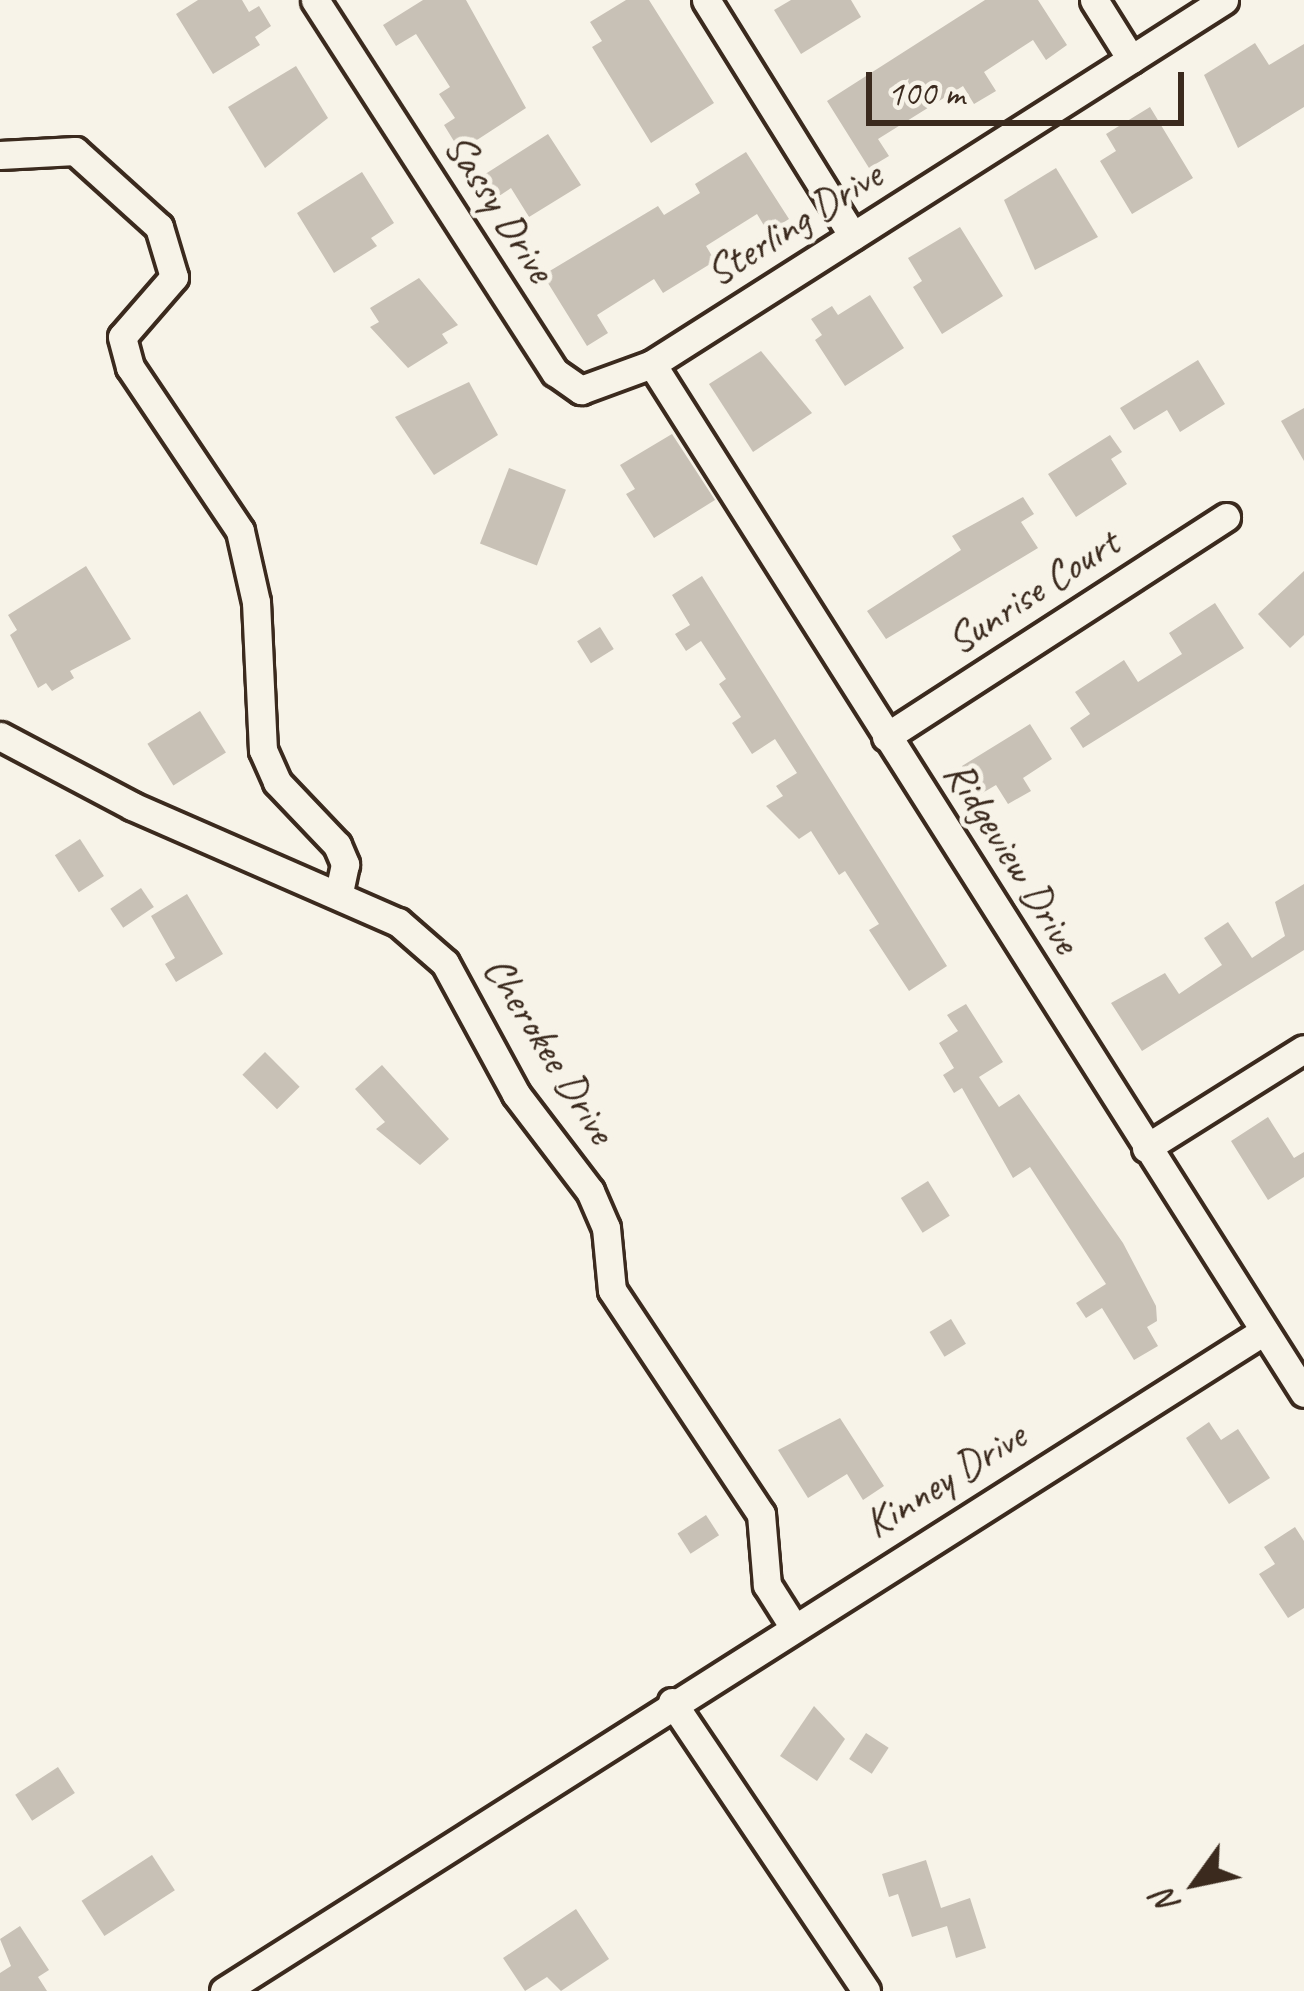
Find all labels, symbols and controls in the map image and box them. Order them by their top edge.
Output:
scale bar [872,48,1190,122]
text: 100 m [887,70,964,116]
street label: Sassy Drive [432,124,566,292]
street label: Sterling Drive [697,150,891,298]
street label: Sunrise Court [938,518,1128,666]
street label: Ridgeview Drive [933,751,1091,963]
street label: Cherokee Drive [472,947,626,1153]
street label: Kinney Drive [855,1411,1035,1549]
north arrow [1136,1823,1256,1943]
text: N [1143,1883,1189,1923]

